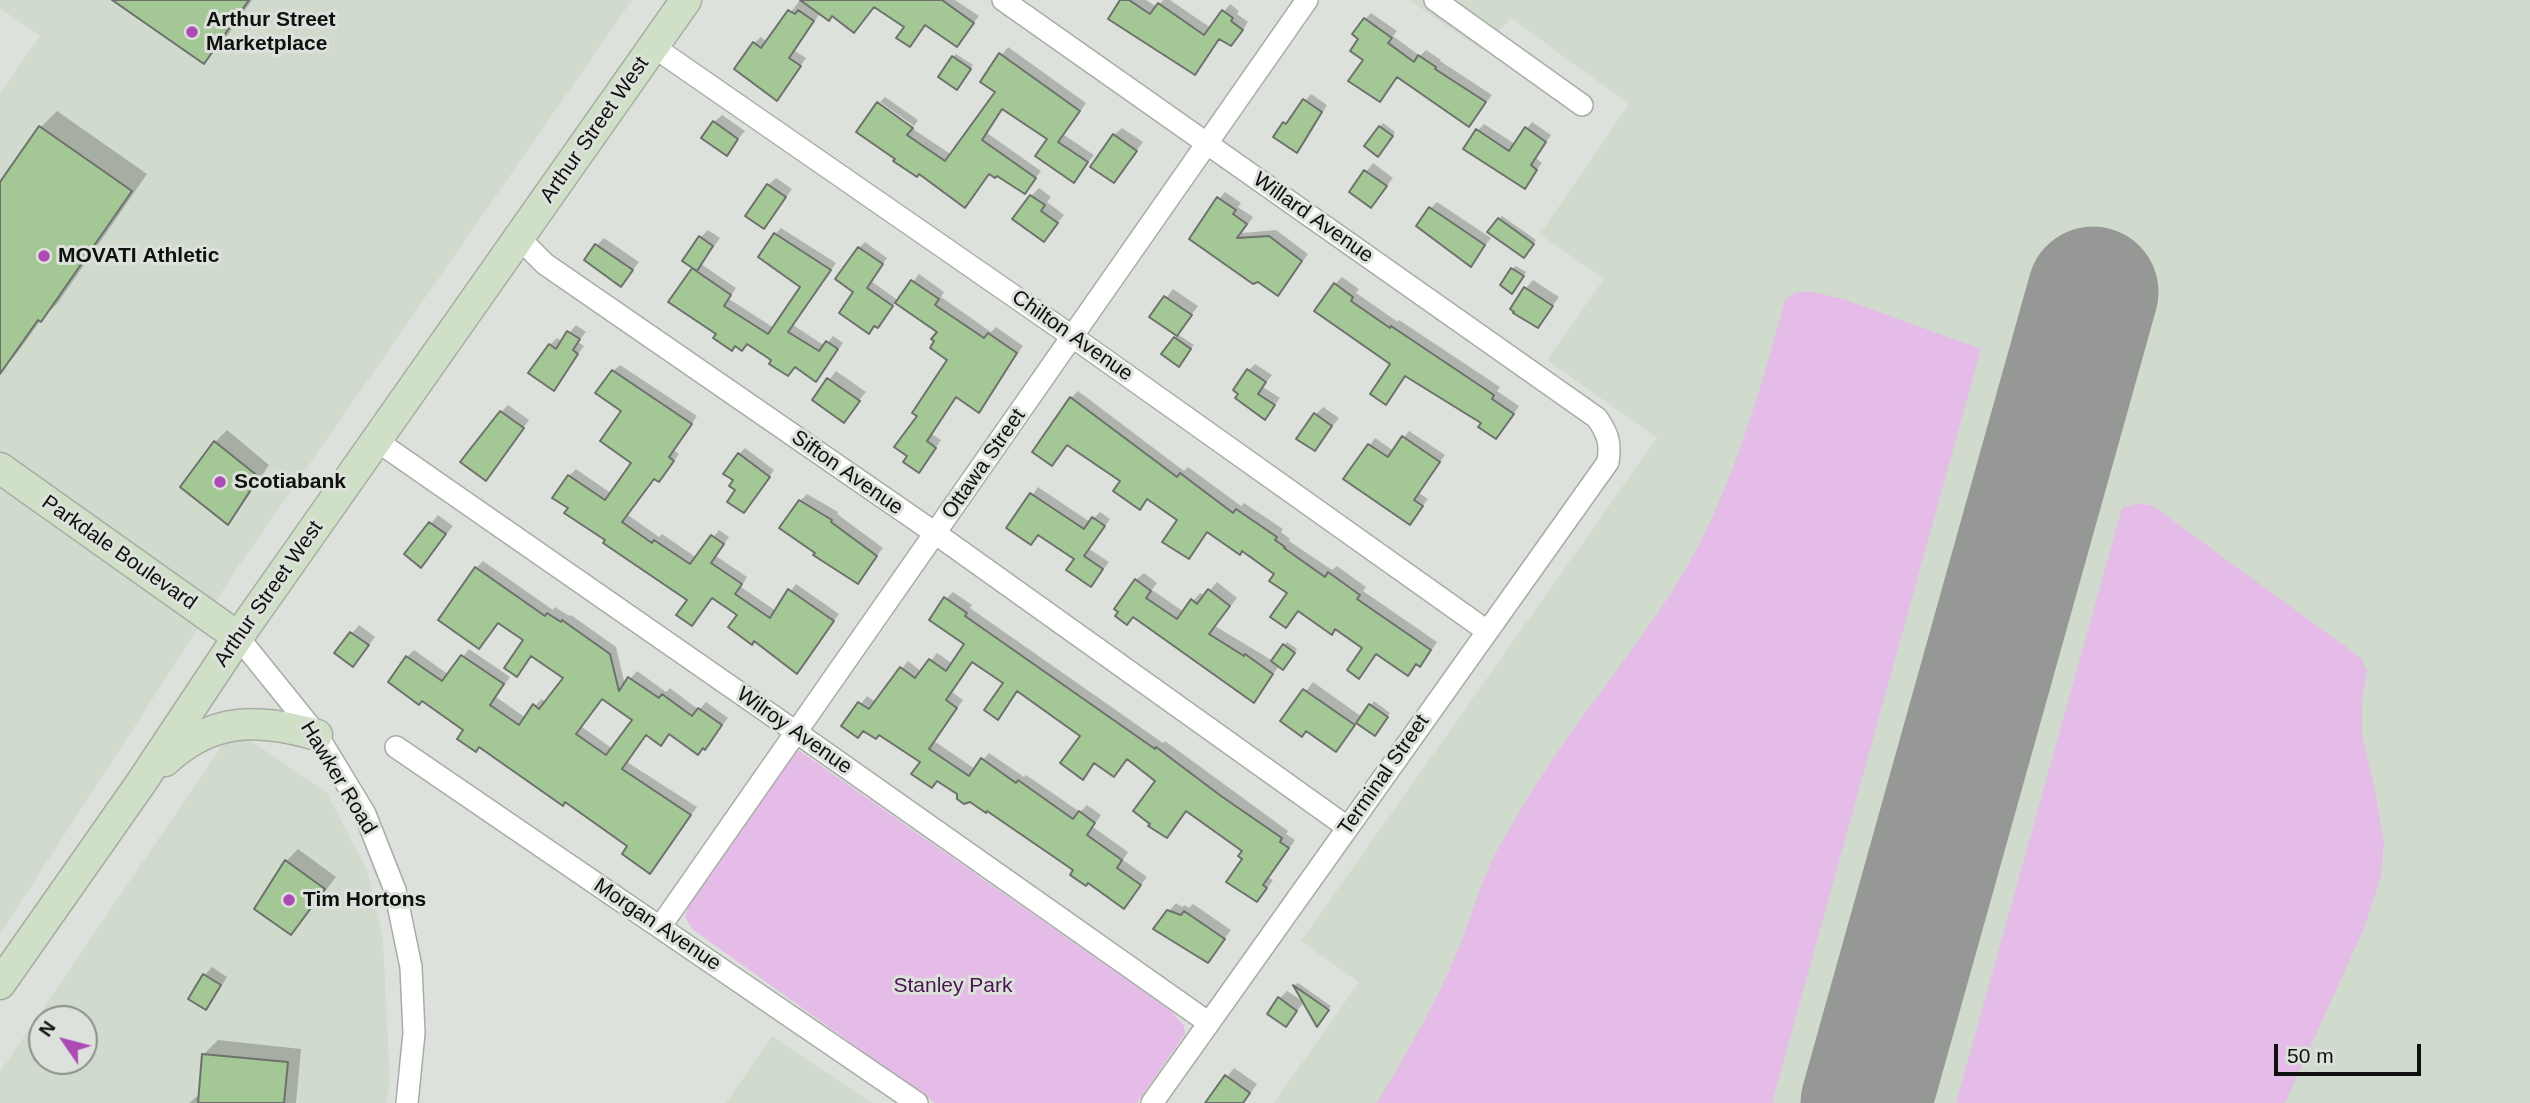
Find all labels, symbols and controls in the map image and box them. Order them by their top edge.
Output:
place label: Arthur Street Marketplace [206,7,336,57]
marker: Arthur Street Marketplace [184,24,200,40]
street label: Arthur Street West [535,52,655,208]
street label: Willard Avenue [1248,167,1378,269]
place label: MOVATI Athletic [58,243,219,269]
marker: MOVATI Athletic [36,248,52,264]
street label: Chilton Avenue [1007,285,1137,387]
street label: Ottawa Street [937,404,1031,524]
street label: Sifton Avenue [786,425,908,521]
place label: Scotiabank [234,469,346,495]
marker: Scotiabank [212,474,228,490]
street label: Parkdale Boulevard [37,490,201,616]
street label: Arthur Street West [209,516,329,672]
street label: Wilroy Avenue [731,682,857,780]
street label: Terminal Street [1333,710,1435,840]
street label: Hawker Road [294,717,382,839]
street label: Morgan Avenue [589,873,725,977]
place label: Tim Hortons [303,887,426,913]
marker: Tim Hortons [281,892,297,908]
park label: Stanley Park [893,973,1013,999]
north arrow [28,1005,98,1075]
text: N [34,1017,60,1040]
scale bar [2278,1030,2425,1074]
text: 50 m [2287,1044,2334,1067]

